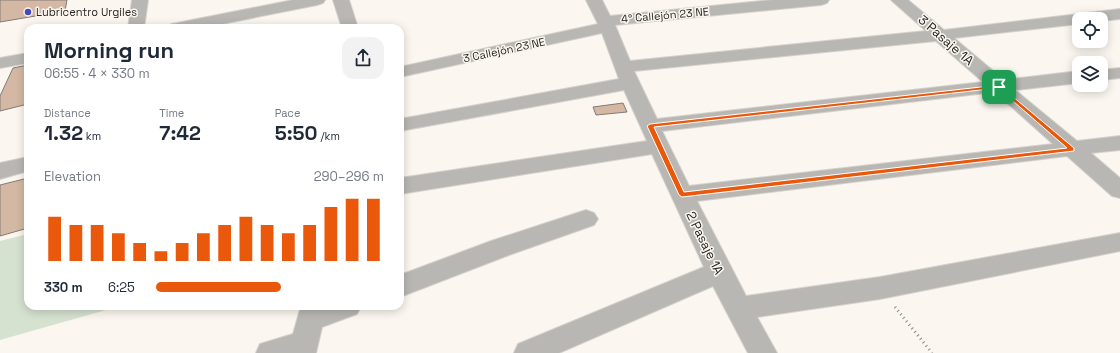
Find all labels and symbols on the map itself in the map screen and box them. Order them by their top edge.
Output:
street label: 4° Callejón 23 NE [621,4,709,26]
place label: Lubricentro Urgiles [36,5,137,19]
marker: Lubricentro Urgiles [23,7,33,17]
street label: 3 Pasaje 1A [915,11,977,69]
street label: 3 Callejón 23 NE [462,34,546,66]
pin [982,70,1016,104]
street label: 2 Pasaje 1A [682,209,728,277]

